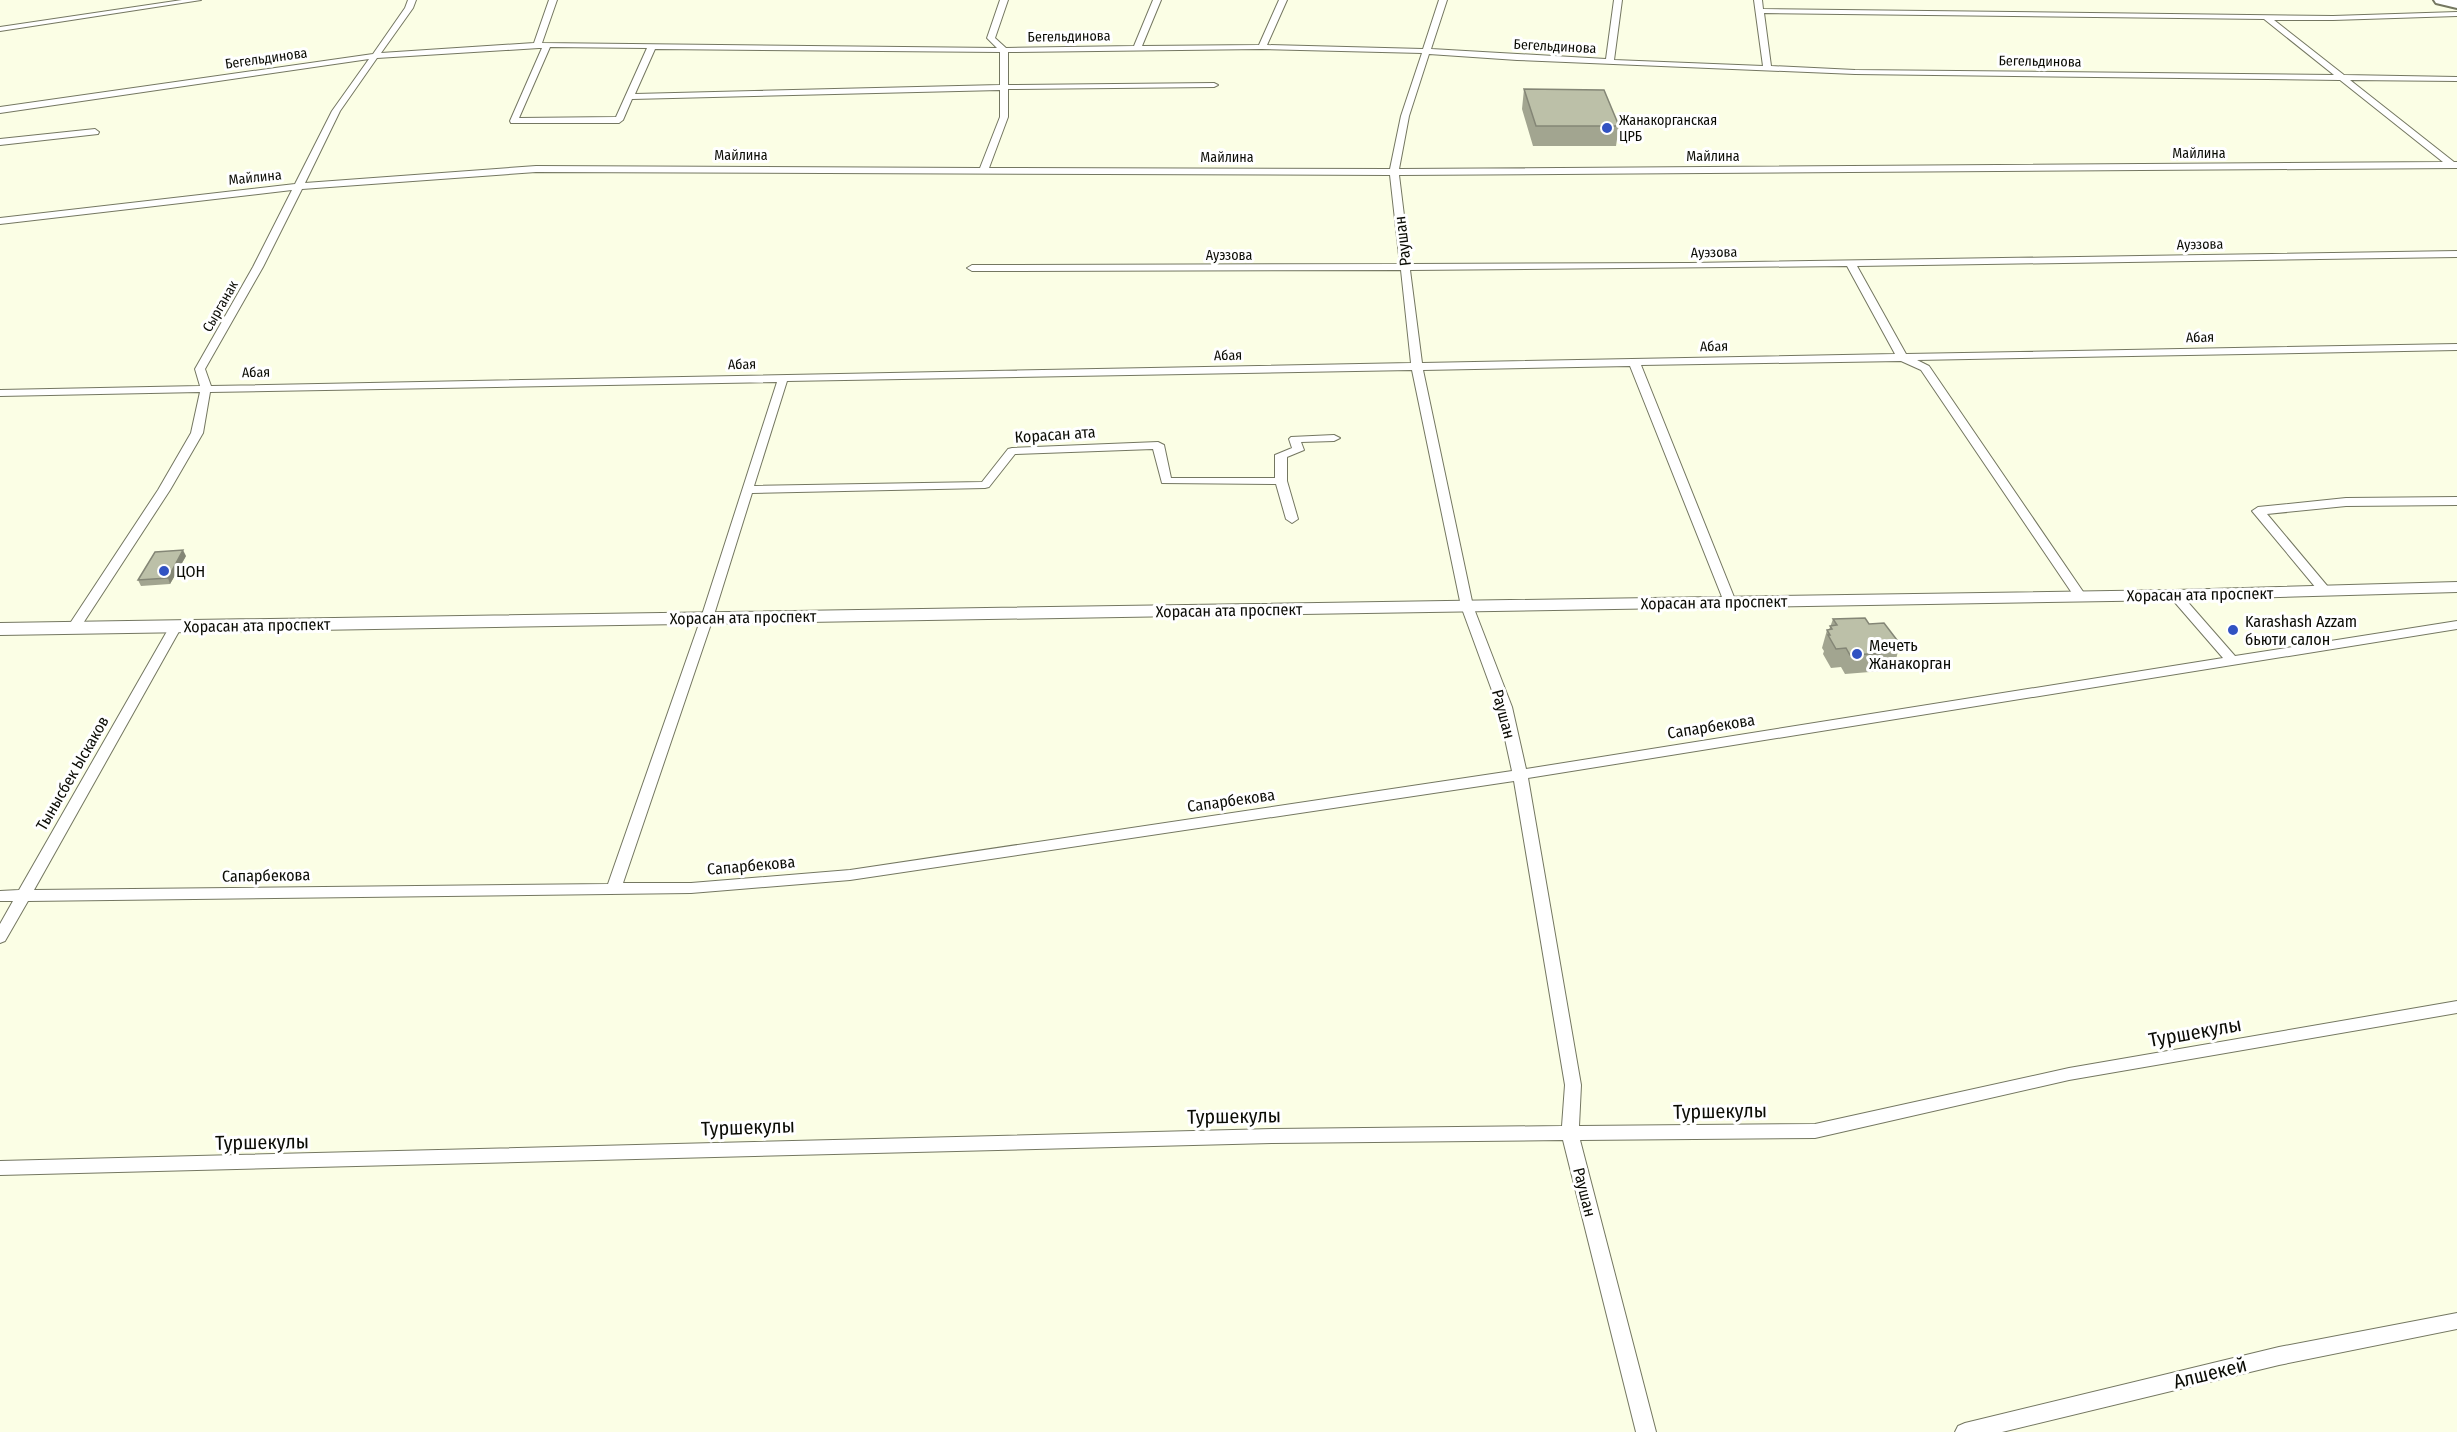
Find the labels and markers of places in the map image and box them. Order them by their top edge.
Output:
place label: Жанакорганская ЦРБ [1619,112,1717,145]
marker: Жанакорганская ЦРБ [1600,121,1614,135]
place label: ЦОН [176,562,205,581]
marker: ЦОН [157,564,171,578]
place label: Karashash Azzam бьюти салон [2245,612,2357,649]
marker: Karashash Azzam бьюти салон [2226,623,2240,637]
place label: Мечеть Жанакорган [1869,636,1951,673]
marker: Мечеть Жанакорган [1850,647,1864,661]

